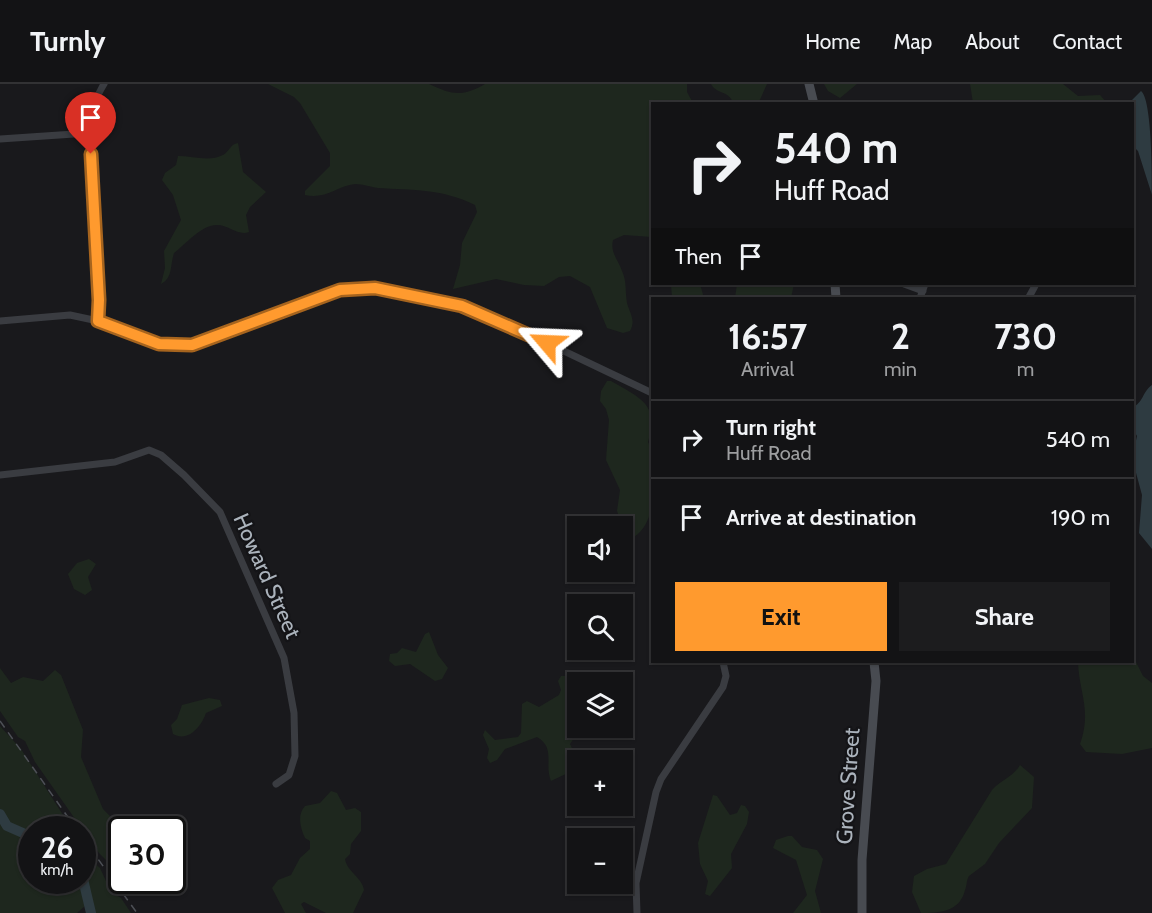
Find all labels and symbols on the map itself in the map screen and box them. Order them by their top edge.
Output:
pin [65,92,116,154]
position arrow [515,311,579,375]
street label: Howard Street [227,509,307,643]
street label: Grove Street [830,726,866,845]
speed limit sign: 30 [108,816,186,894]

